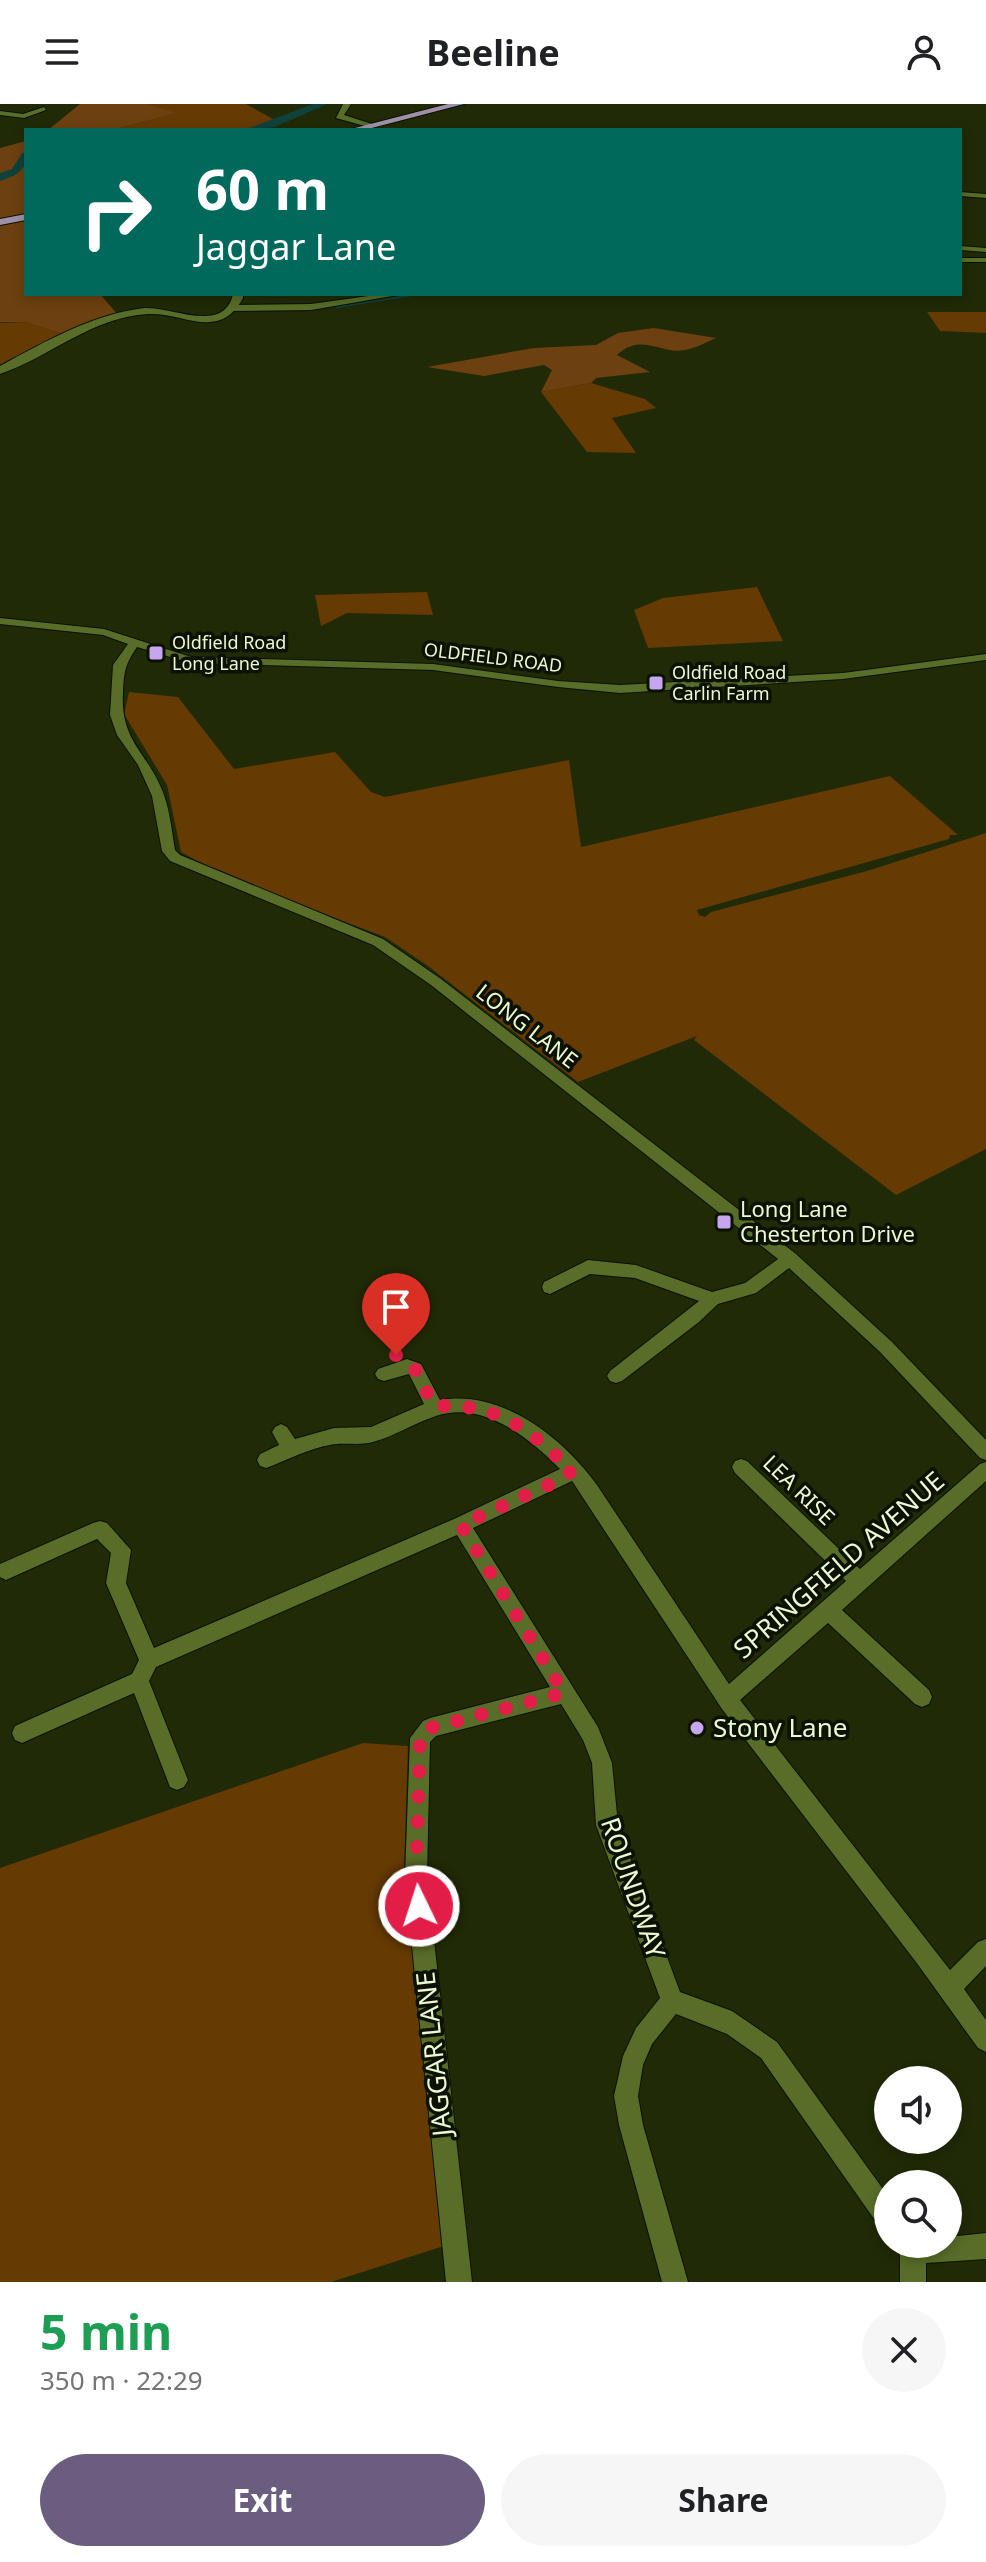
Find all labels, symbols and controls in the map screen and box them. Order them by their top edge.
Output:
text: Beeline [426,28,560,77]
icon: menu [40,30,84,74]
icon: person [902,30,946,74]
text: 60 m [196,150,329,226]
icon: right [64,160,168,264]
text: Jaggar Lane [196,222,396,271]
place label: Oldfield Road Long Lane [172,630,286,675]
street label: OLDFIELD ROAD [423,637,564,677]
marker: Oldfield Road Long Lane [147,644,165,662]
place label: Oldfield Road Carlin Farm [672,660,786,705]
marker: Oldfield Road Carlin Farm [647,674,665,692]
street label: LONG LANE [471,976,585,1074]
place label: Long Lane Chesterton Drive [740,1193,915,1248]
marker: Long Lane Chesterton Drive [715,1213,733,1231]
pin [362,1273,430,1355]
icon: arrive [374,1285,418,1329]
street label: LEA RISE [757,1448,842,1531]
street label: SPRINGFIELD AVENUE [725,1463,952,1666]
place label: Stony Lane [713,1709,847,1745]
marker: Stony Lane [688,1719,706,1737]
street label: ROUNDWAY [593,1812,675,1963]
position arrow [377,1864,461,1948]
street label: JAGGAR LANE [406,1970,460,2141]
map controls [874,2066,962,2258]
button: sound [874,2066,962,2154]
button: search [874,2170,962,2258]
text: 5 min [40,2299,172,2364]
button: close [862,2308,946,2392]
text: 350 m · 22:29 [40,2362,203,2398]
button: Exit [40,2454,485,2546]
button: Share [501,2454,946,2546]

